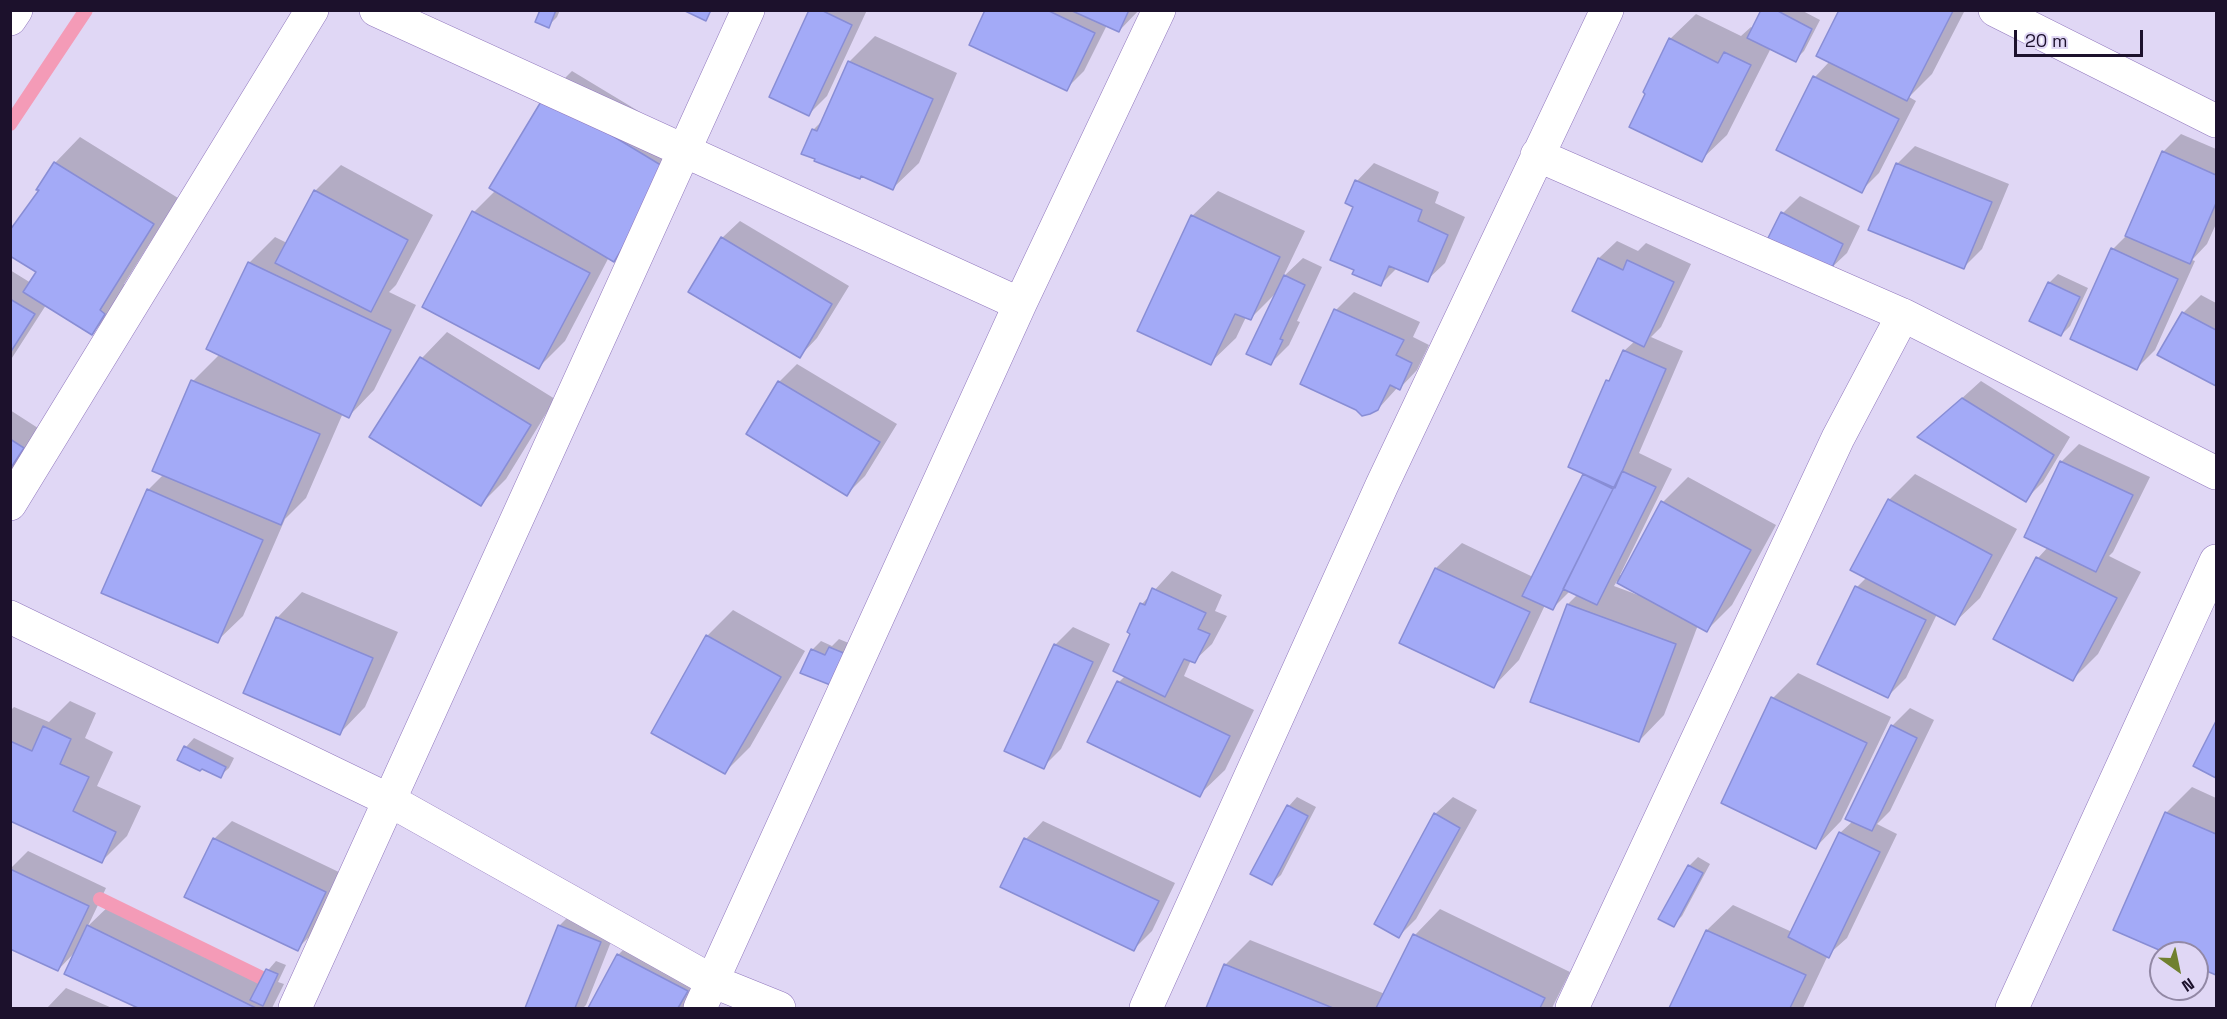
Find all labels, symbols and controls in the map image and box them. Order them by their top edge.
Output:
scale bar [2017,18,2146,56]
text: 20 m [2025,29,2068,52]
north arrow [2149,941,2209,1001]
text: N [2178,973,2198,997]

